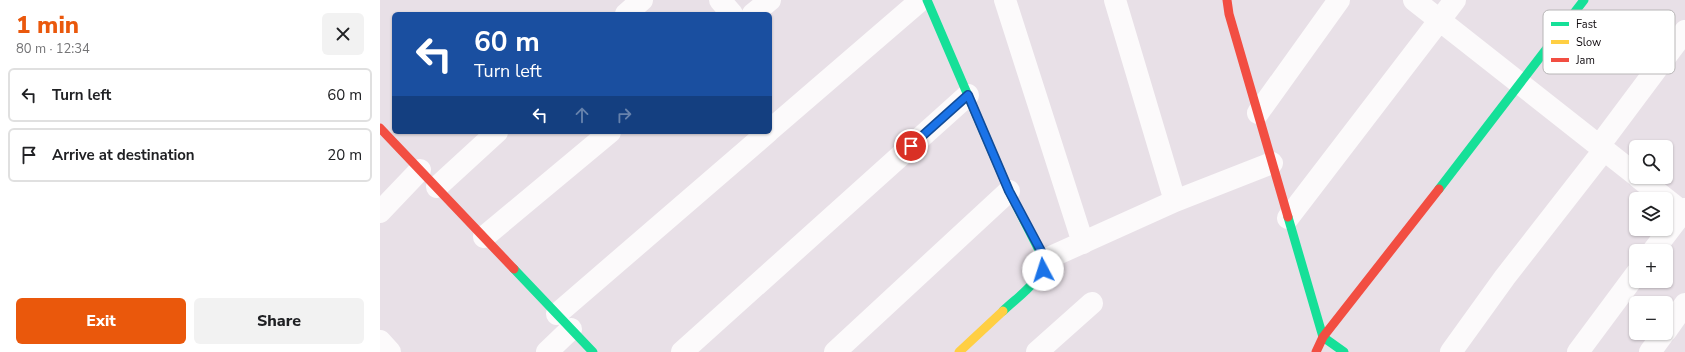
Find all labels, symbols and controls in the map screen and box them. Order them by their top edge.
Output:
text: 1 min [16,9,79,41]
legend [1543,10,1675,74]
button: close [322,13,364,55]
text: Fast [1576,17,1597,32]
text: 60 m [474,23,540,61]
icon: left [408,28,460,80]
text: Slow [1576,35,1601,50]
text: 80 m · 12:34 [16,40,90,58]
text: Jam [1575,53,1595,68]
text: Turn left [474,59,542,83]
icon: left [18,84,40,106]
text: Turn left [52,85,111,105]
text: 60 m [327,85,362,105]
icon: left [529,104,551,126]
icon: ahead [571,104,593,126]
icon: right [613,104,635,126]
pin [894,129,928,163]
icon: arrive [900,135,922,157]
map controls [1629,140,1673,340]
button: search [1629,140,1673,184]
icon: arrive [18,144,40,166]
text: Arrive at destination [52,145,195,165]
text: 20 m [327,145,362,165]
button: layers [1629,192,1673,236]
button: + [1629,244,1673,288]
position arrow [1022,249,1064,291]
button: − [1629,296,1673,340]
button: Exit [16,298,186,344]
button: Share [194,298,364,344]

